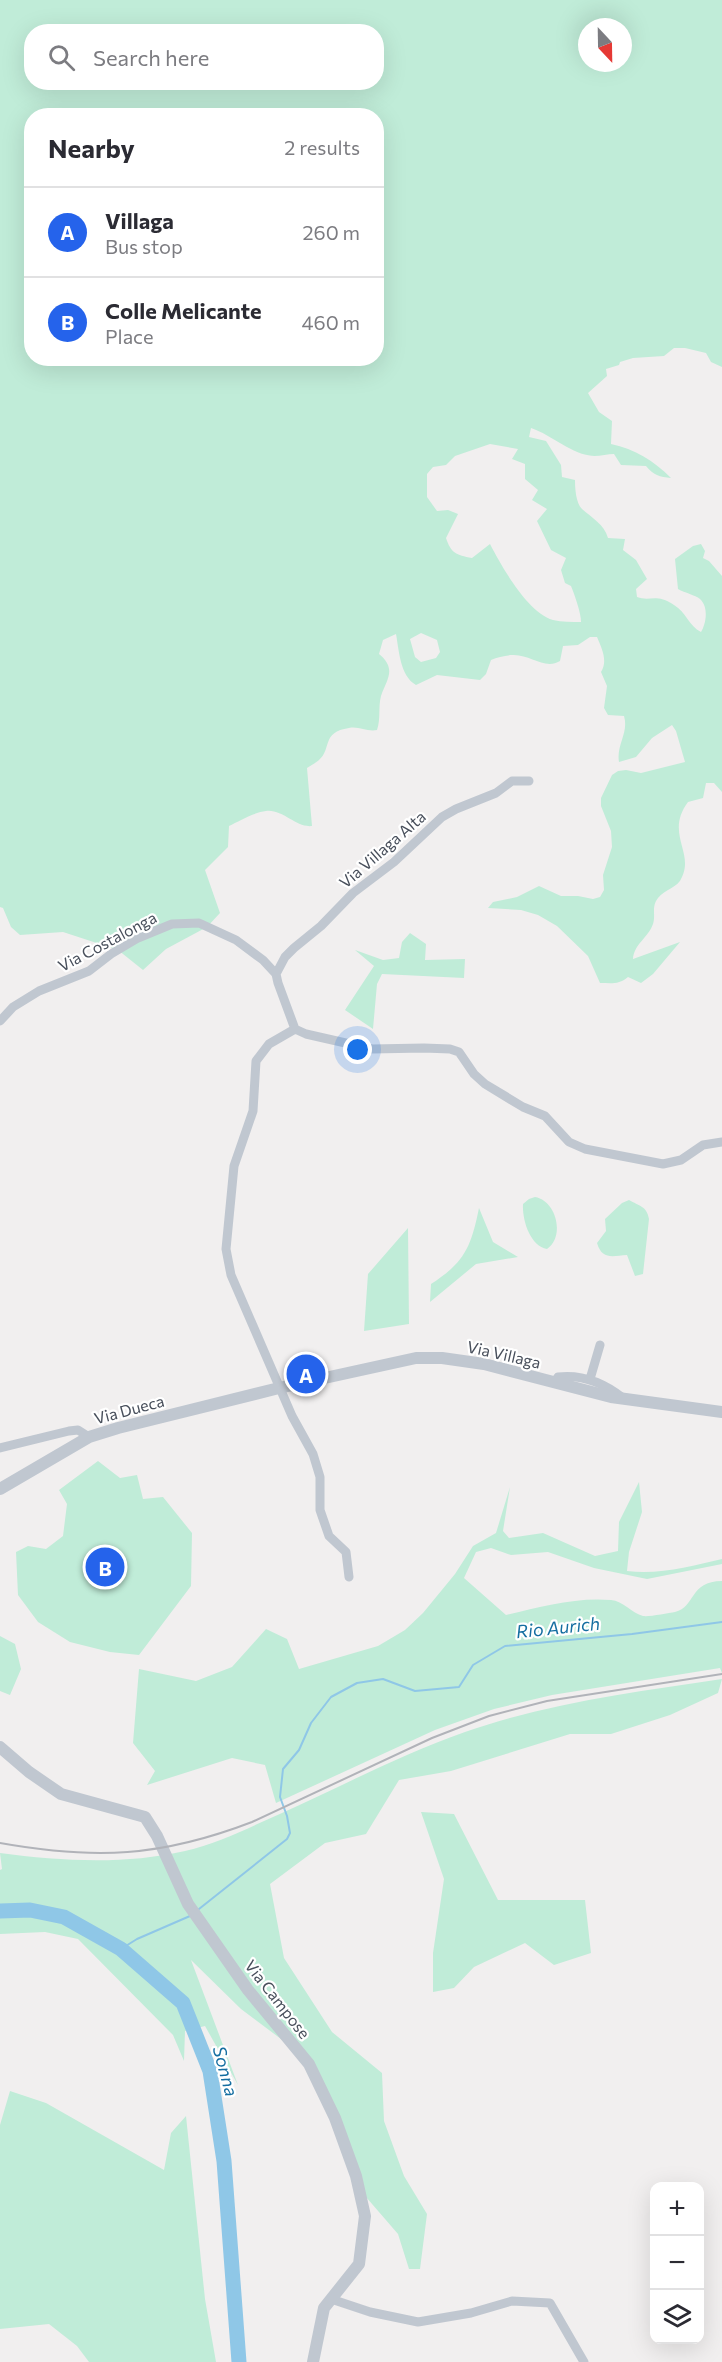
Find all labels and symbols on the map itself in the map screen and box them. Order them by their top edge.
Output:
north arrow [578,18,632,72]
street label: Via Villaga Alta [335,806,429,892]
street label: Via Costalonga [55,907,159,975]
your location [343,1035,372,1064]
street label: Via Villaga [465,1336,543,1372]
pin: A [286,1352,326,1396]
street label: Via Dueca [92,1391,166,1427]
pin: B [86,1544,124,1590]
water label: Rio Aurich [515,1612,601,1642]
street label: Via Campose [241,1956,315,2042]
water label: Sonna [209,2043,243,2099]

